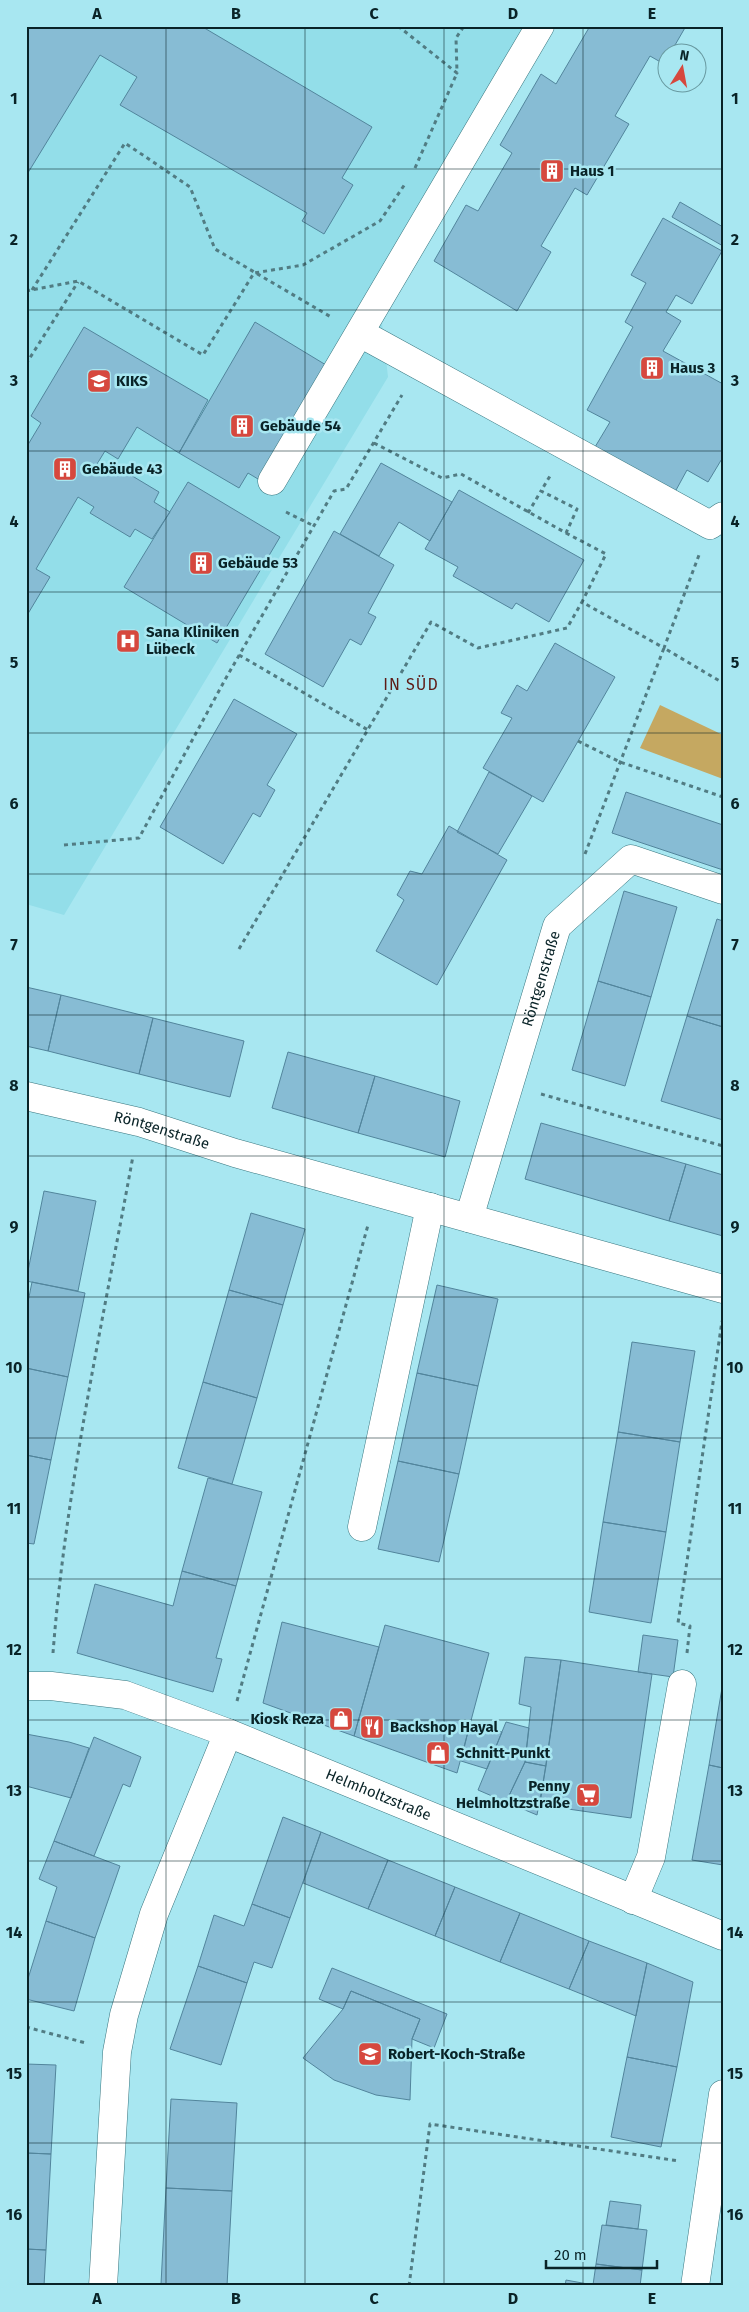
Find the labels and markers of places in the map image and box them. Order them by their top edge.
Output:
building icon: Haus 1 [539,158,565,184]
place label: Haus 1 [570,162,615,180]
building icon: Haus 3 [639,355,665,381]
place label: Haus 3 [670,359,716,377]
school or university icon: KIKS [86,368,112,394]
place label: KIKS [116,372,148,390]
building icon: Gebäude 54 [229,413,255,439]
place label: Gebäude 54 [260,417,341,435]
building icon: Gebäude 43 [52,456,78,482]
place label: Gebäude 43 [82,460,163,478]
building icon: Gebäude 53 [188,550,214,576]
place label: Gebäude 53 [218,554,298,572]
place label: Sana Kliniken Lübeck [146,623,239,658]
hospital icon: Sana Kliniken Lübeck [115,628,141,654]
shop icon: Kiosk Reza [328,1706,354,1732]
place label: Kiosk Reza [250,1710,324,1728]
restaurant icon: Backshop Hayal [359,1714,385,1740]
place label: Backshop Hayal [390,1718,499,1736]
shop icon: Schnitt-Punkt [425,1740,451,1766]
place label: Schnitt-Punkt [456,1744,551,1762]
place label: Penny Helmholtzstraße [456,1777,570,1812]
supermarket icon: Penny Helmholtzstraße [575,1782,601,1808]
school or university icon: Robert-Koch-Straße [357,2041,383,2067]
place label: Robert-Koch-Straße [388,2045,525,2063]

